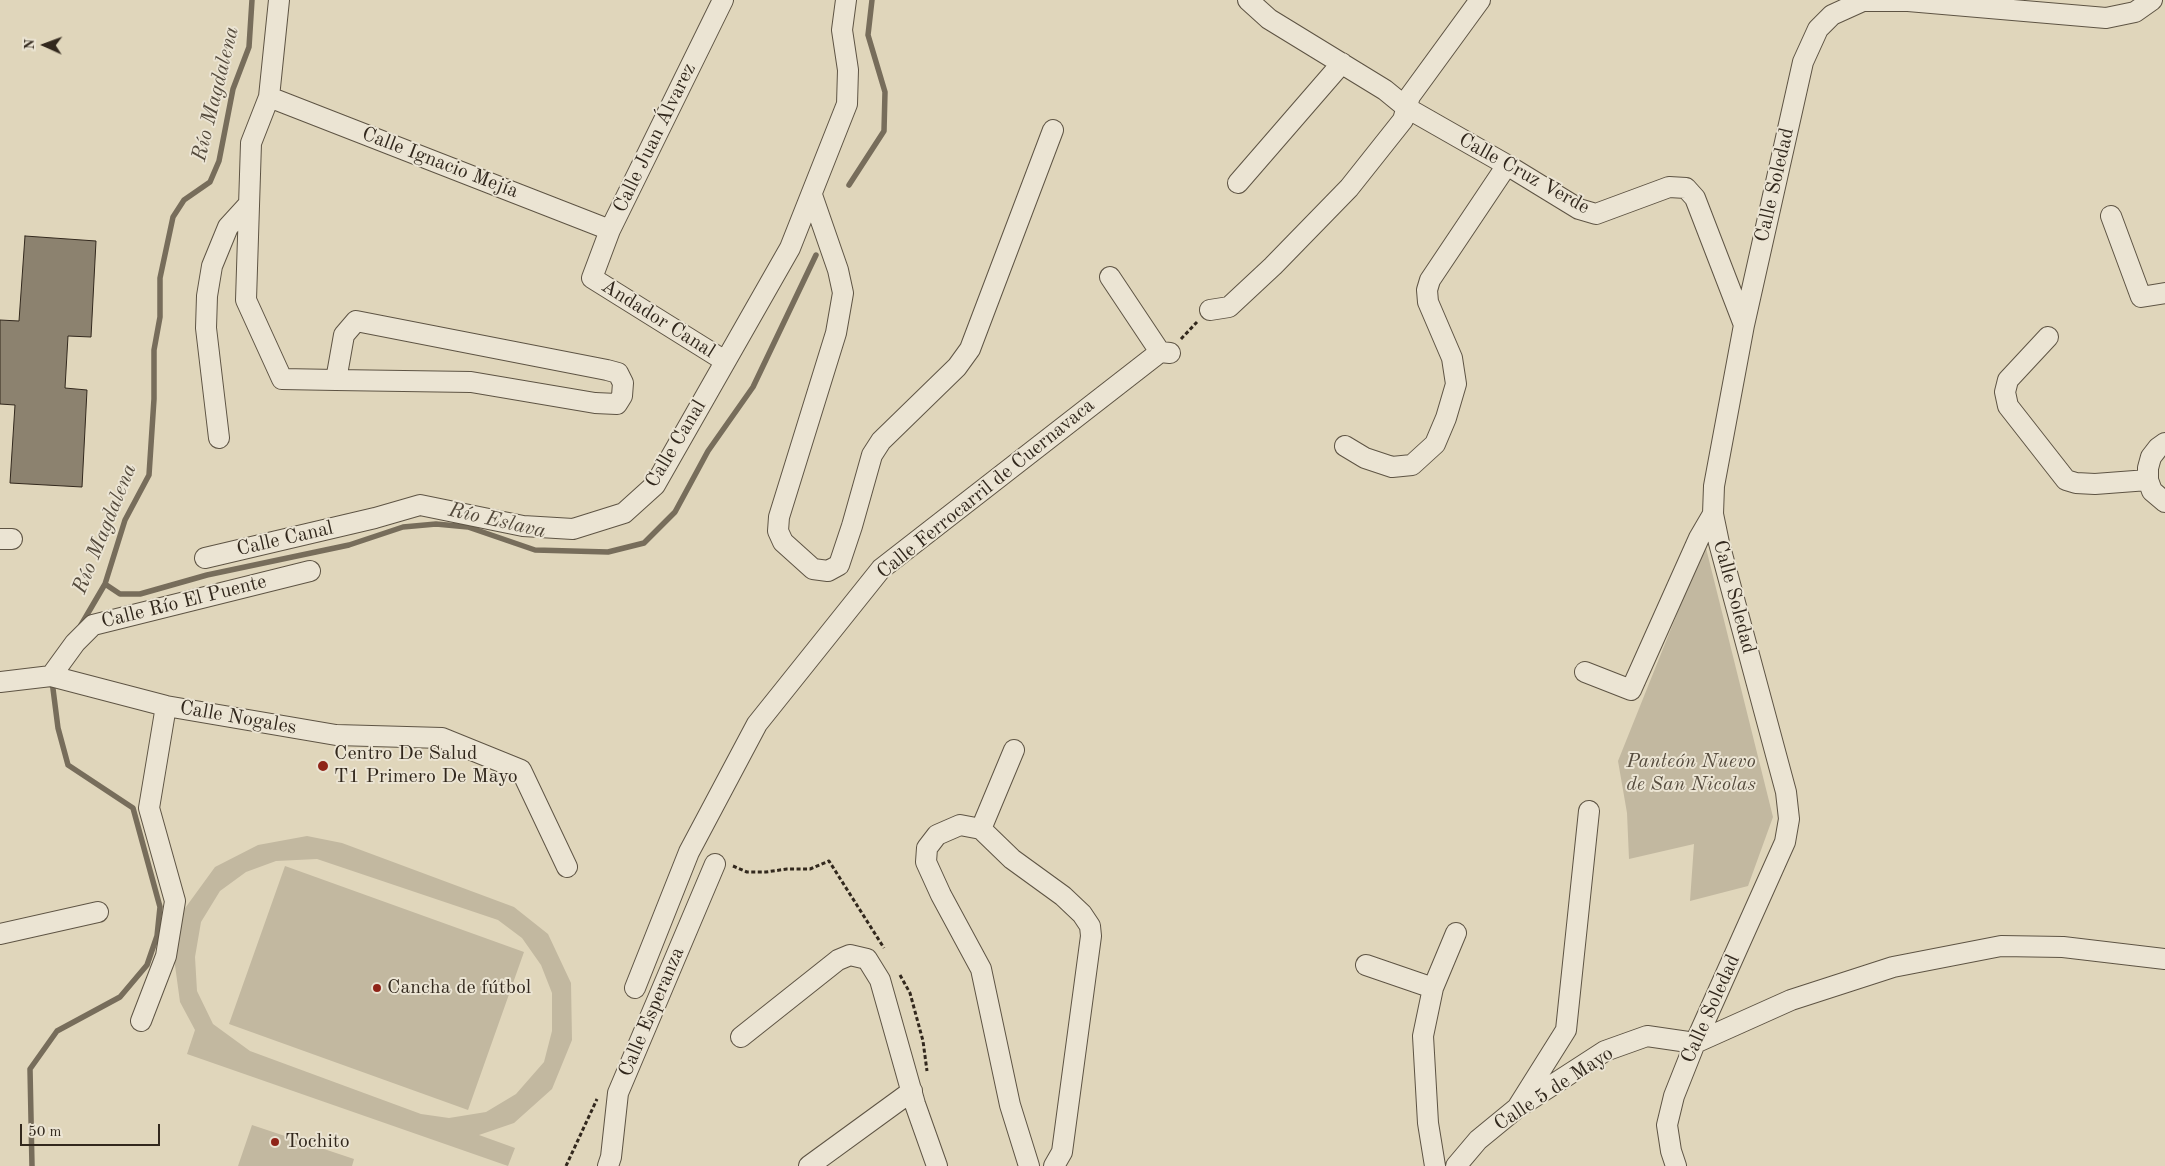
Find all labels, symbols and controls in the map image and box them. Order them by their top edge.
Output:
north arrow [20,20,70,70]
water label: Río Magdalena [187,24,245,164]
text: N [23,39,37,50]
street label: Calle Juan Álvarez [608,59,702,217]
street label: Calle Ignacio Mejía [358,122,522,204]
street label: Calle Soledad [1750,126,1800,244]
street label: Calle Cruz Verde [1454,128,1594,220]
street label: Andador Canal [597,274,719,364]
street label: Calle Ferrocarril de Cuernavaca [872,394,1100,584]
street label: Calle Canal [640,396,712,492]
water label: Río Magdalena [67,460,143,598]
water label: Río Eslava [446,498,548,544]
street label: Calle Canal [234,516,336,562]
street label: Calle Soledad [1707,538,1761,656]
street label: Calle Río El Puente [99,570,269,634]
street label: Calle Nogales [178,696,298,740]
place label: Centro De Salud T1 Primero De Mayo [334,742,518,789]
park label: Panteón Nuevo de San Nicolas [1626,750,1756,797]
marker: Centro De Salud T1 Primero De Mayo [316,759,330,773]
street label: Calle Esperanza [614,944,690,1080]
street label: Calle Soledad [1676,951,1746,1067]
place label: Cancha de fútbol [387,976,531,1000]
marker: Cancha de fútbol [371,982,383,994]
street label: Calle 5 de Mayo [1490,1042,1618,1136]
scale bar [22,1114,162,1146]
text: 50 m [28,1125,62,1140]
place label: Tochito [285,1130,350,1154]
marker: Tochito [269,1136,281,1148]

